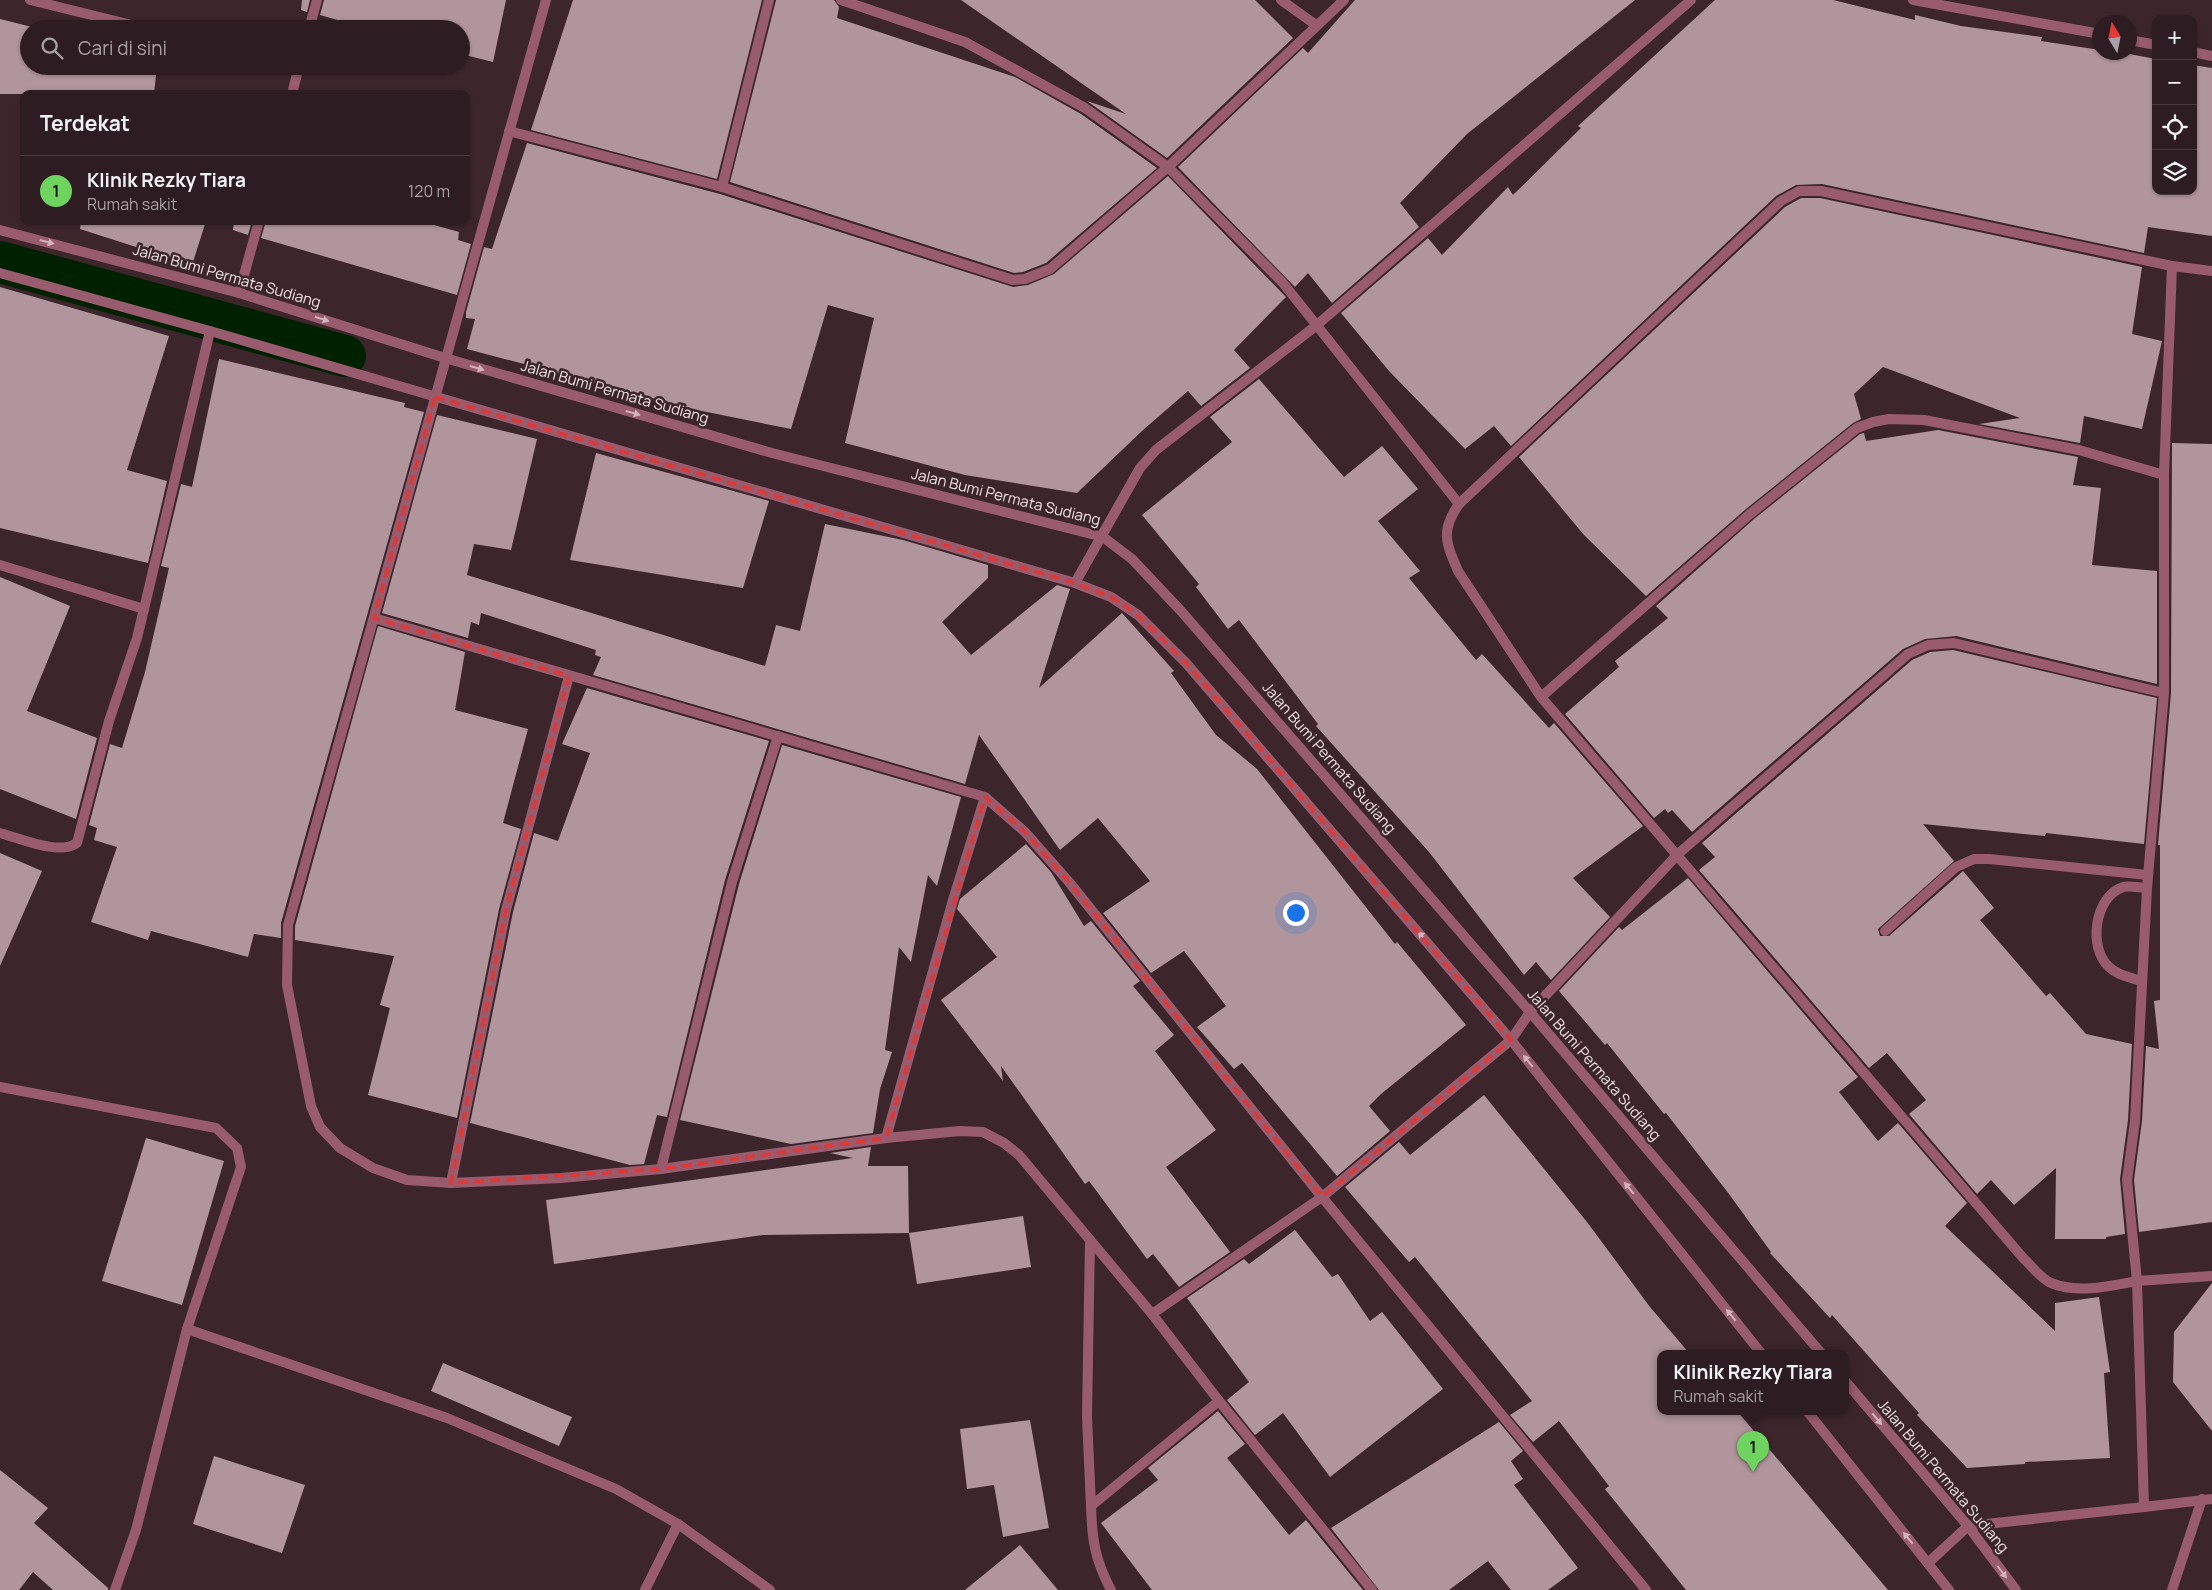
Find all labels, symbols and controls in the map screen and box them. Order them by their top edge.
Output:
north arrow [2092,15,2137,60]
map controls [2152,15,2197,195]
button: + [2152,15,2197,60]
search box [20,20,470,75]
icon: search [38,34,66,62]
text: Cari di sini [78,35,167,61]
button: − [2152,60,2197,105]
button: locate [2152,105,2197,150]
text: Terdekat [40,109,130,137]
button: layers [2152,150,2197,195]
text: Klinik Rezky Tiara [87,167,246,193]
text: 1 [52,180,60,202]
text: 120 m [408,180,450,202]
text: Rumah sakit [87,193,177,215]
one-way arrow [40,239,55,247]
street label: Jalan Bumi Permata Sudiang [131,239,324,312]
one-way arrow [314,315,329,323]
street label: Jalan Bumi Permata Sudiang [519,355,712,428]
one-way arrow [469,364,484,372]
one-way arrow [625,409,640,417]
street label: Jalan Bumi Permata Sudiang [909,463,1103,530]
street label: Jalan Bumi Permata Sudiang [1258,677,1401,838]
your location [1283,900,1309,926]
one-way arrow [1417,931,1428,944]
street label: Jalan Bumi Permata Sudiang [1523,984,1666,1145]
one-way arrow [1523,1055,1534,1068]
one-way arrow [1624,1182,1635,1195]
one-way arrow [1725,1309,1736,1322]
popup [1657,1350,1849,1415]
text: Klinik Rezky Tiara [1673,1359,1833,1385]
text: Rumah sakit [1673,1385,1764,1407]
street label: Jalan Bumi Permata Sudiang [1873,1394,2014,1557]
one-way arrow [1871,1413,1883,1425]
pin: 1 [1737,1431,1769,1472]
one-way arrow [1903,1532,1914,1545]
one-way arrow [1997,1565,2008,1578]

